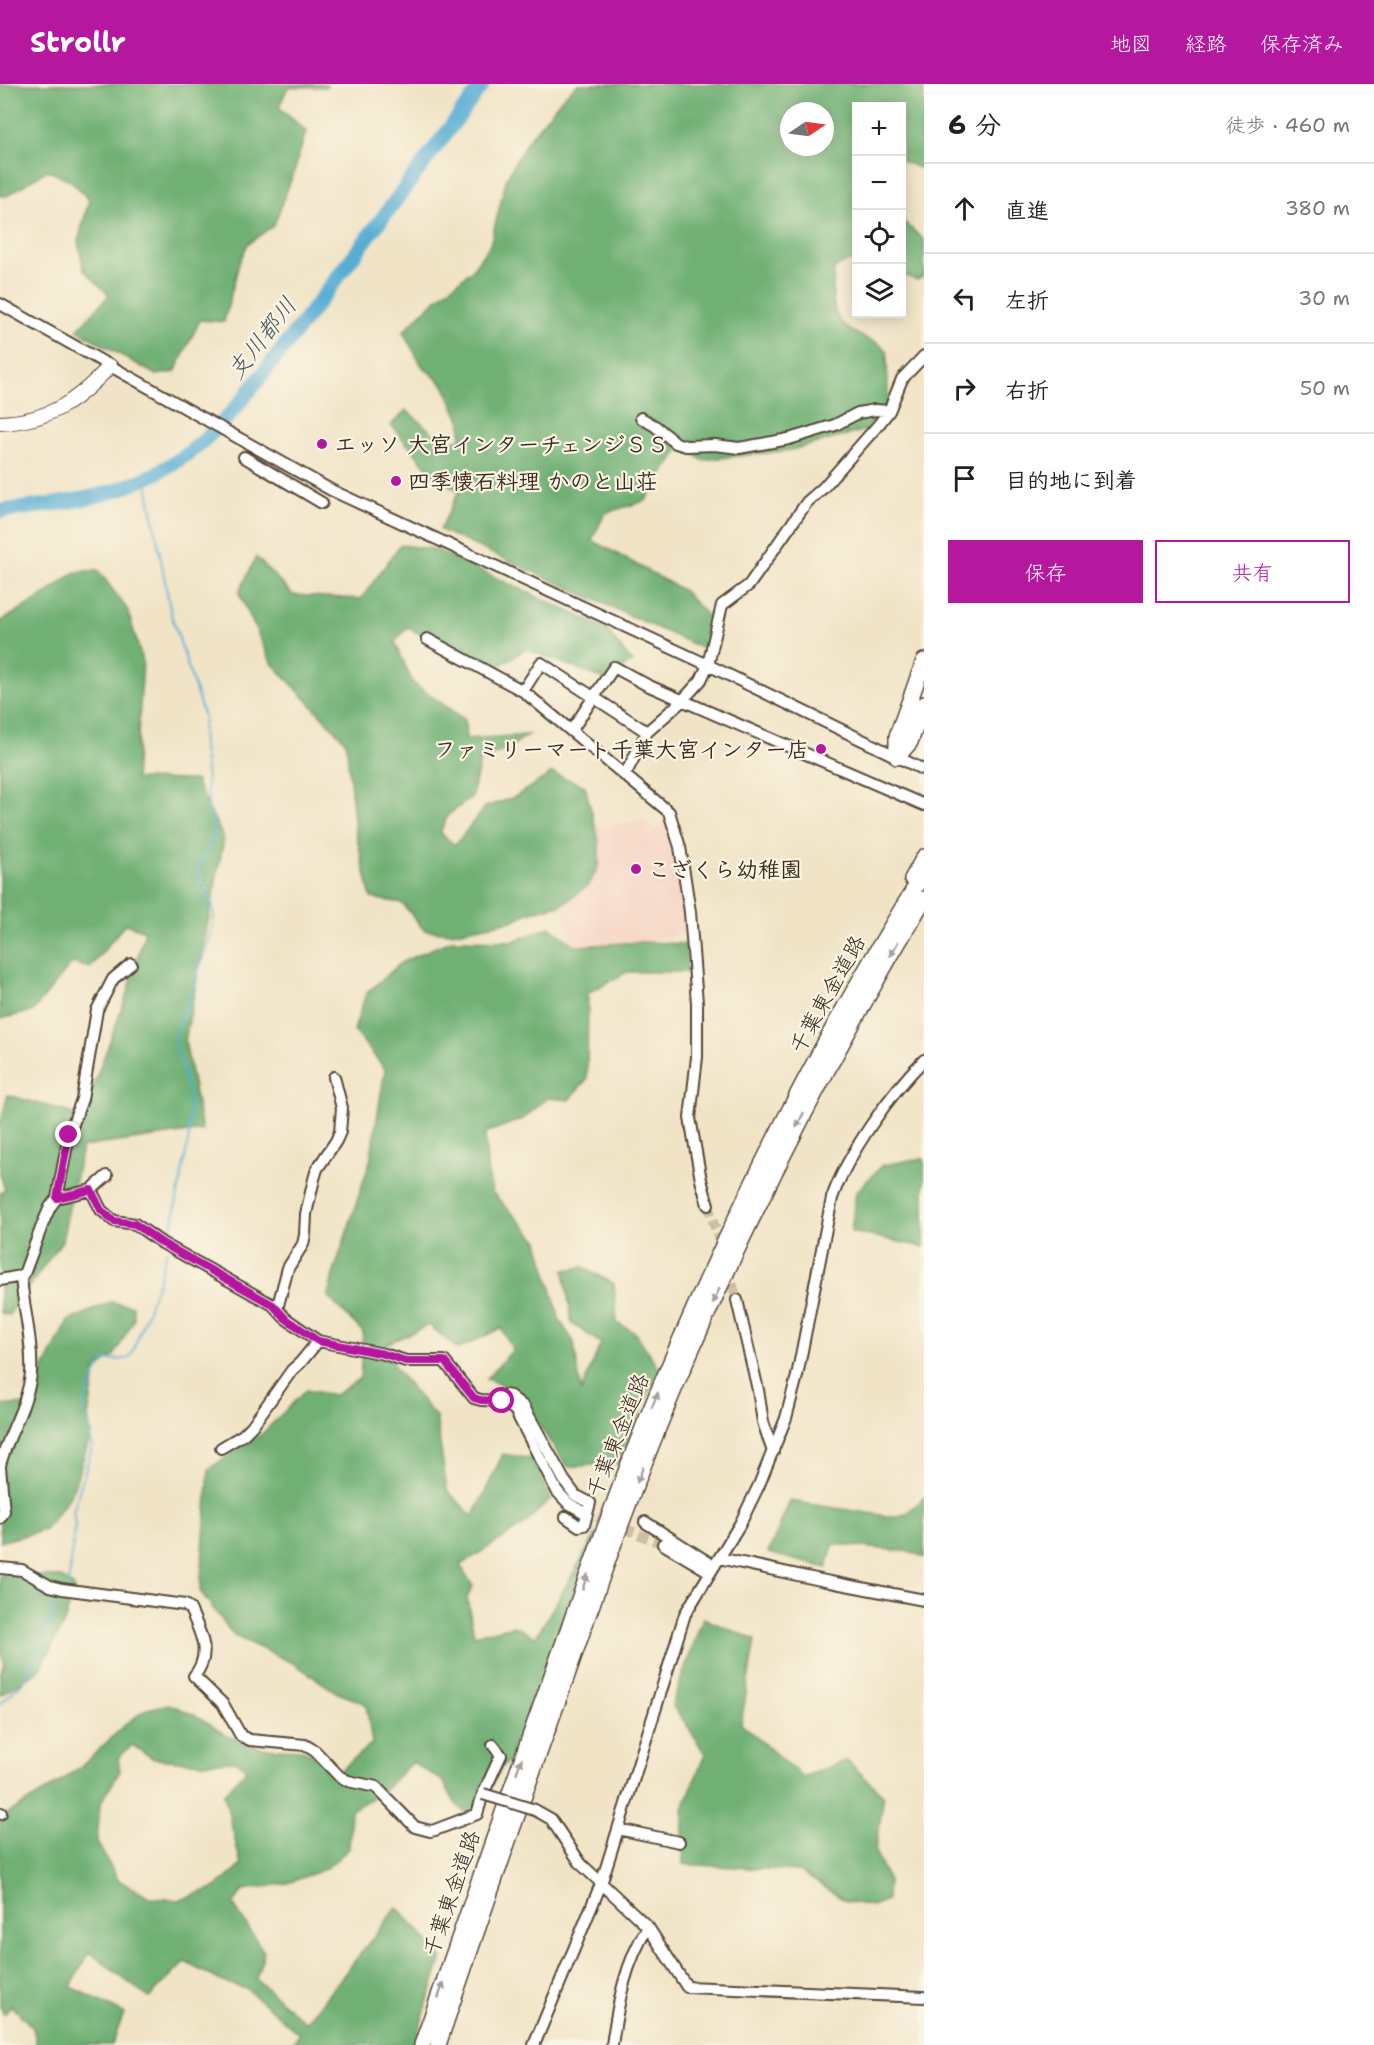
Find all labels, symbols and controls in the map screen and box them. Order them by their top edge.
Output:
text: Strollr [30,23,126,61]
text: 地図 [1110,30,1152,58]
text: 経路 [1185,30,1227,58]
text: 保存済み [1260,30,1344,58]
north arrow [780,102,834,156]
map controls [852,102,906,318]
button: + [852,102,906,156]
text: 6 分 [948,107,1001,142]
text: 徒歩 · 460 m [1226,112,1350,138]
button: − [852,156,906,210]
icon: ahead [948,192,981,225]
text: 380 m [1285,195,1350,221]
text: 直進 [1005,196,1049,225]
button: locate [852,210,906,264]
button: layers [852,264,906,318]
icon: left [948,282,981,315]
text: 30 m [1298,285,1350,311]
text: 左折 [1005,286,1049,315]
water label: 支川都川 [220,290,304,386]
icon: right [948,372,981,405]
text: 50 m [1300,375,1350,401]
text: 右折 [1005,376,1049,405]
place label: エッソ 大宮インターチェンジＳＳ [334,430,669,459]
marker: エッソ 大宮インターチェンジＳＳ [315,437,329,451]
icon: arrive [948,462,981,495]
text: 目的地に到着 [1005,466,1137,495]
place label: 四季懐石料理 かのと山荘 [408,467,658,496]
marker: 四季懐石料理 かのと山荘 [389,474,403,488]
button: 保存 [948,540,1143,603]
button: 共有 [1155,540,1350,603]
place label: ファミリーマート千葉大宮インター店 [434,735,809,764]
marker: ファミリーマート千葉大宮インター店 [814,742,828,756]
place label: こざくら幼稚園 [648,855,802,884]
marker: こざくら幼稚園 [629,862,643,876]
street label: 千葉東金道路 [783,929,872,1059]
one-way arrow [889,941,899,958]
one-way arrow [795,1112,805,1129]
route end [55,1121,81,1147]
one-way arrow [710,1287,720,1305]
street label: 千葉東金道路 [579,1369,656,1502]
route start [488,1387,514,1413]
one-way arrow [650,1391,660,1409]
one-way arrow [634,1467,644,1485]
one-way arrow [580,1573,590,1591]
one-way arrow [514,1757,524,1775]
street label: 千葉東金道路 [416,1826,487,1960]
one-way arrow [437,1981,447,1999]

